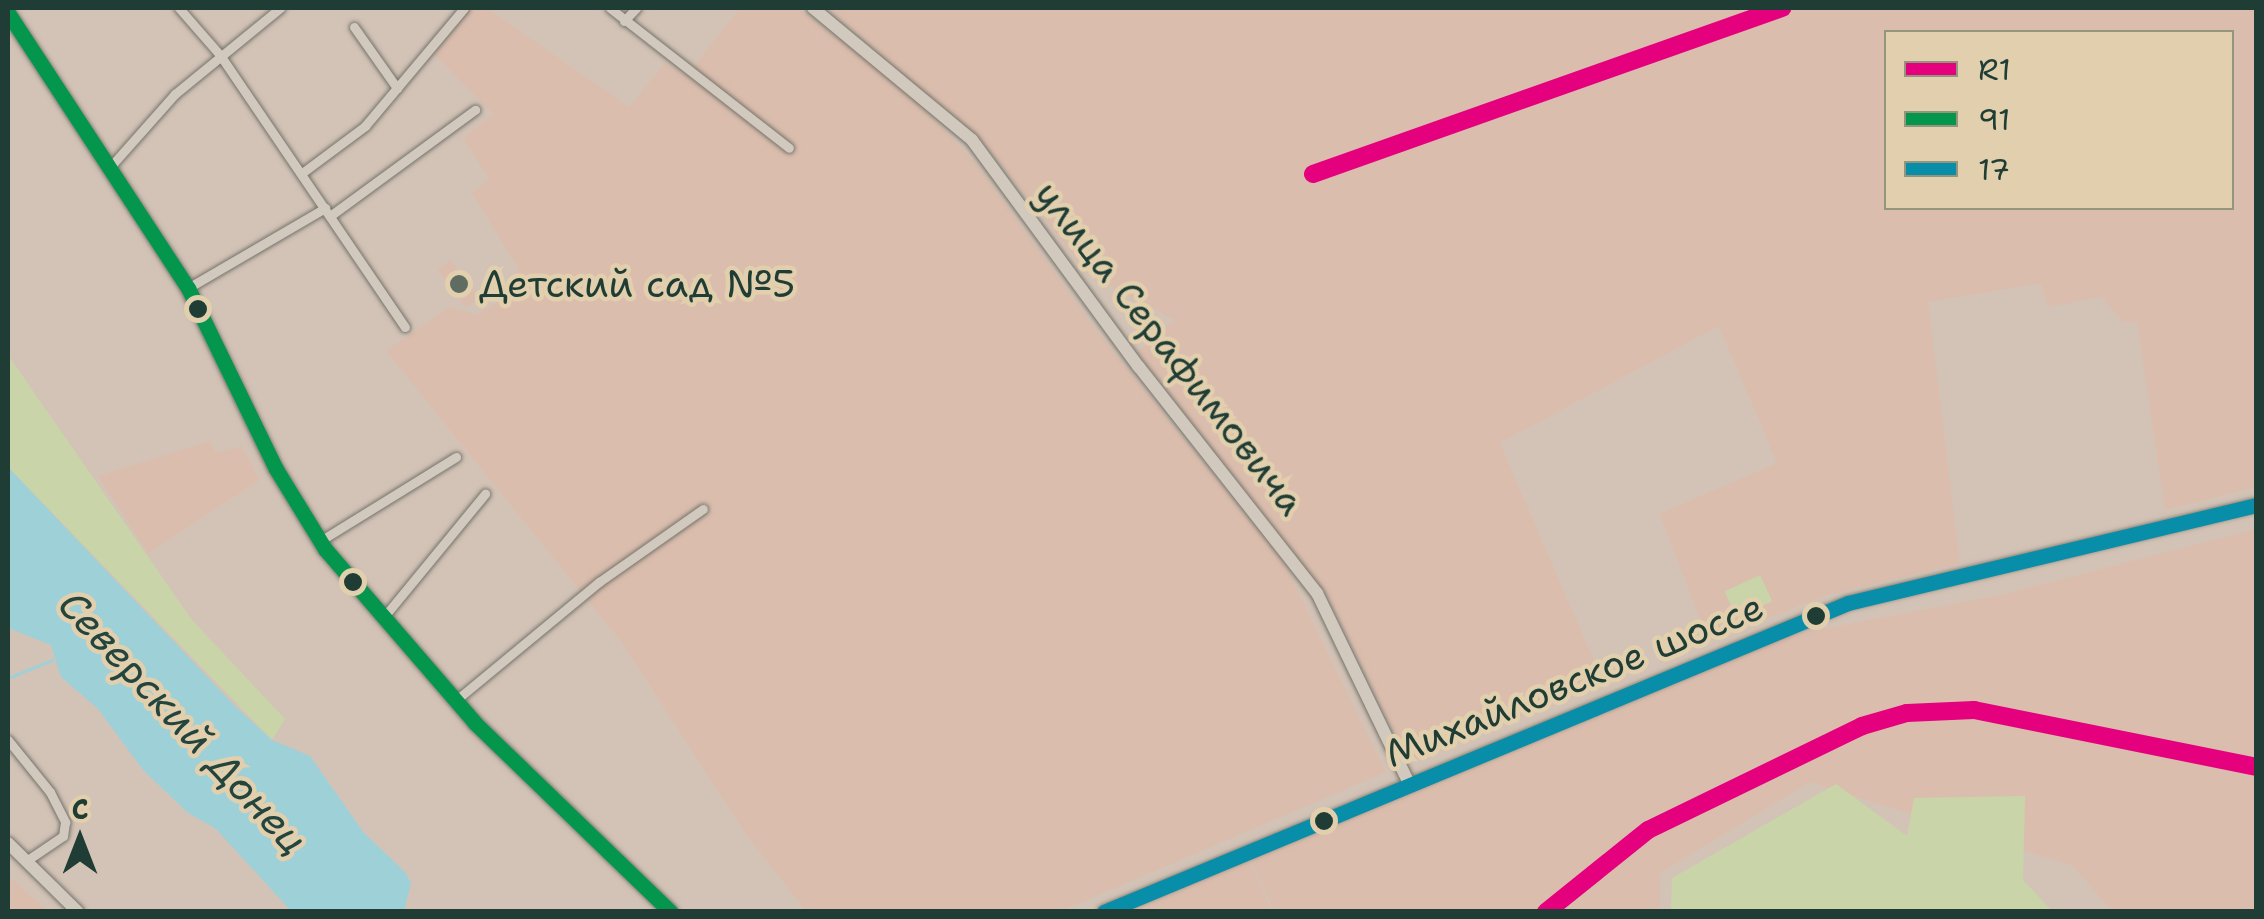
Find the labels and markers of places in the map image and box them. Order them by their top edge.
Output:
place label: Детский сад №5 [479,261,795,307]
marker: Детский сад №5 [448,273,470,295]
unlabelled marker [188,299,208,319]
unlabelled marker [343,572,363,592]
unlabelled marker [1806,606,1826,626]
unlabelled marker [1314,811,1334,831]

